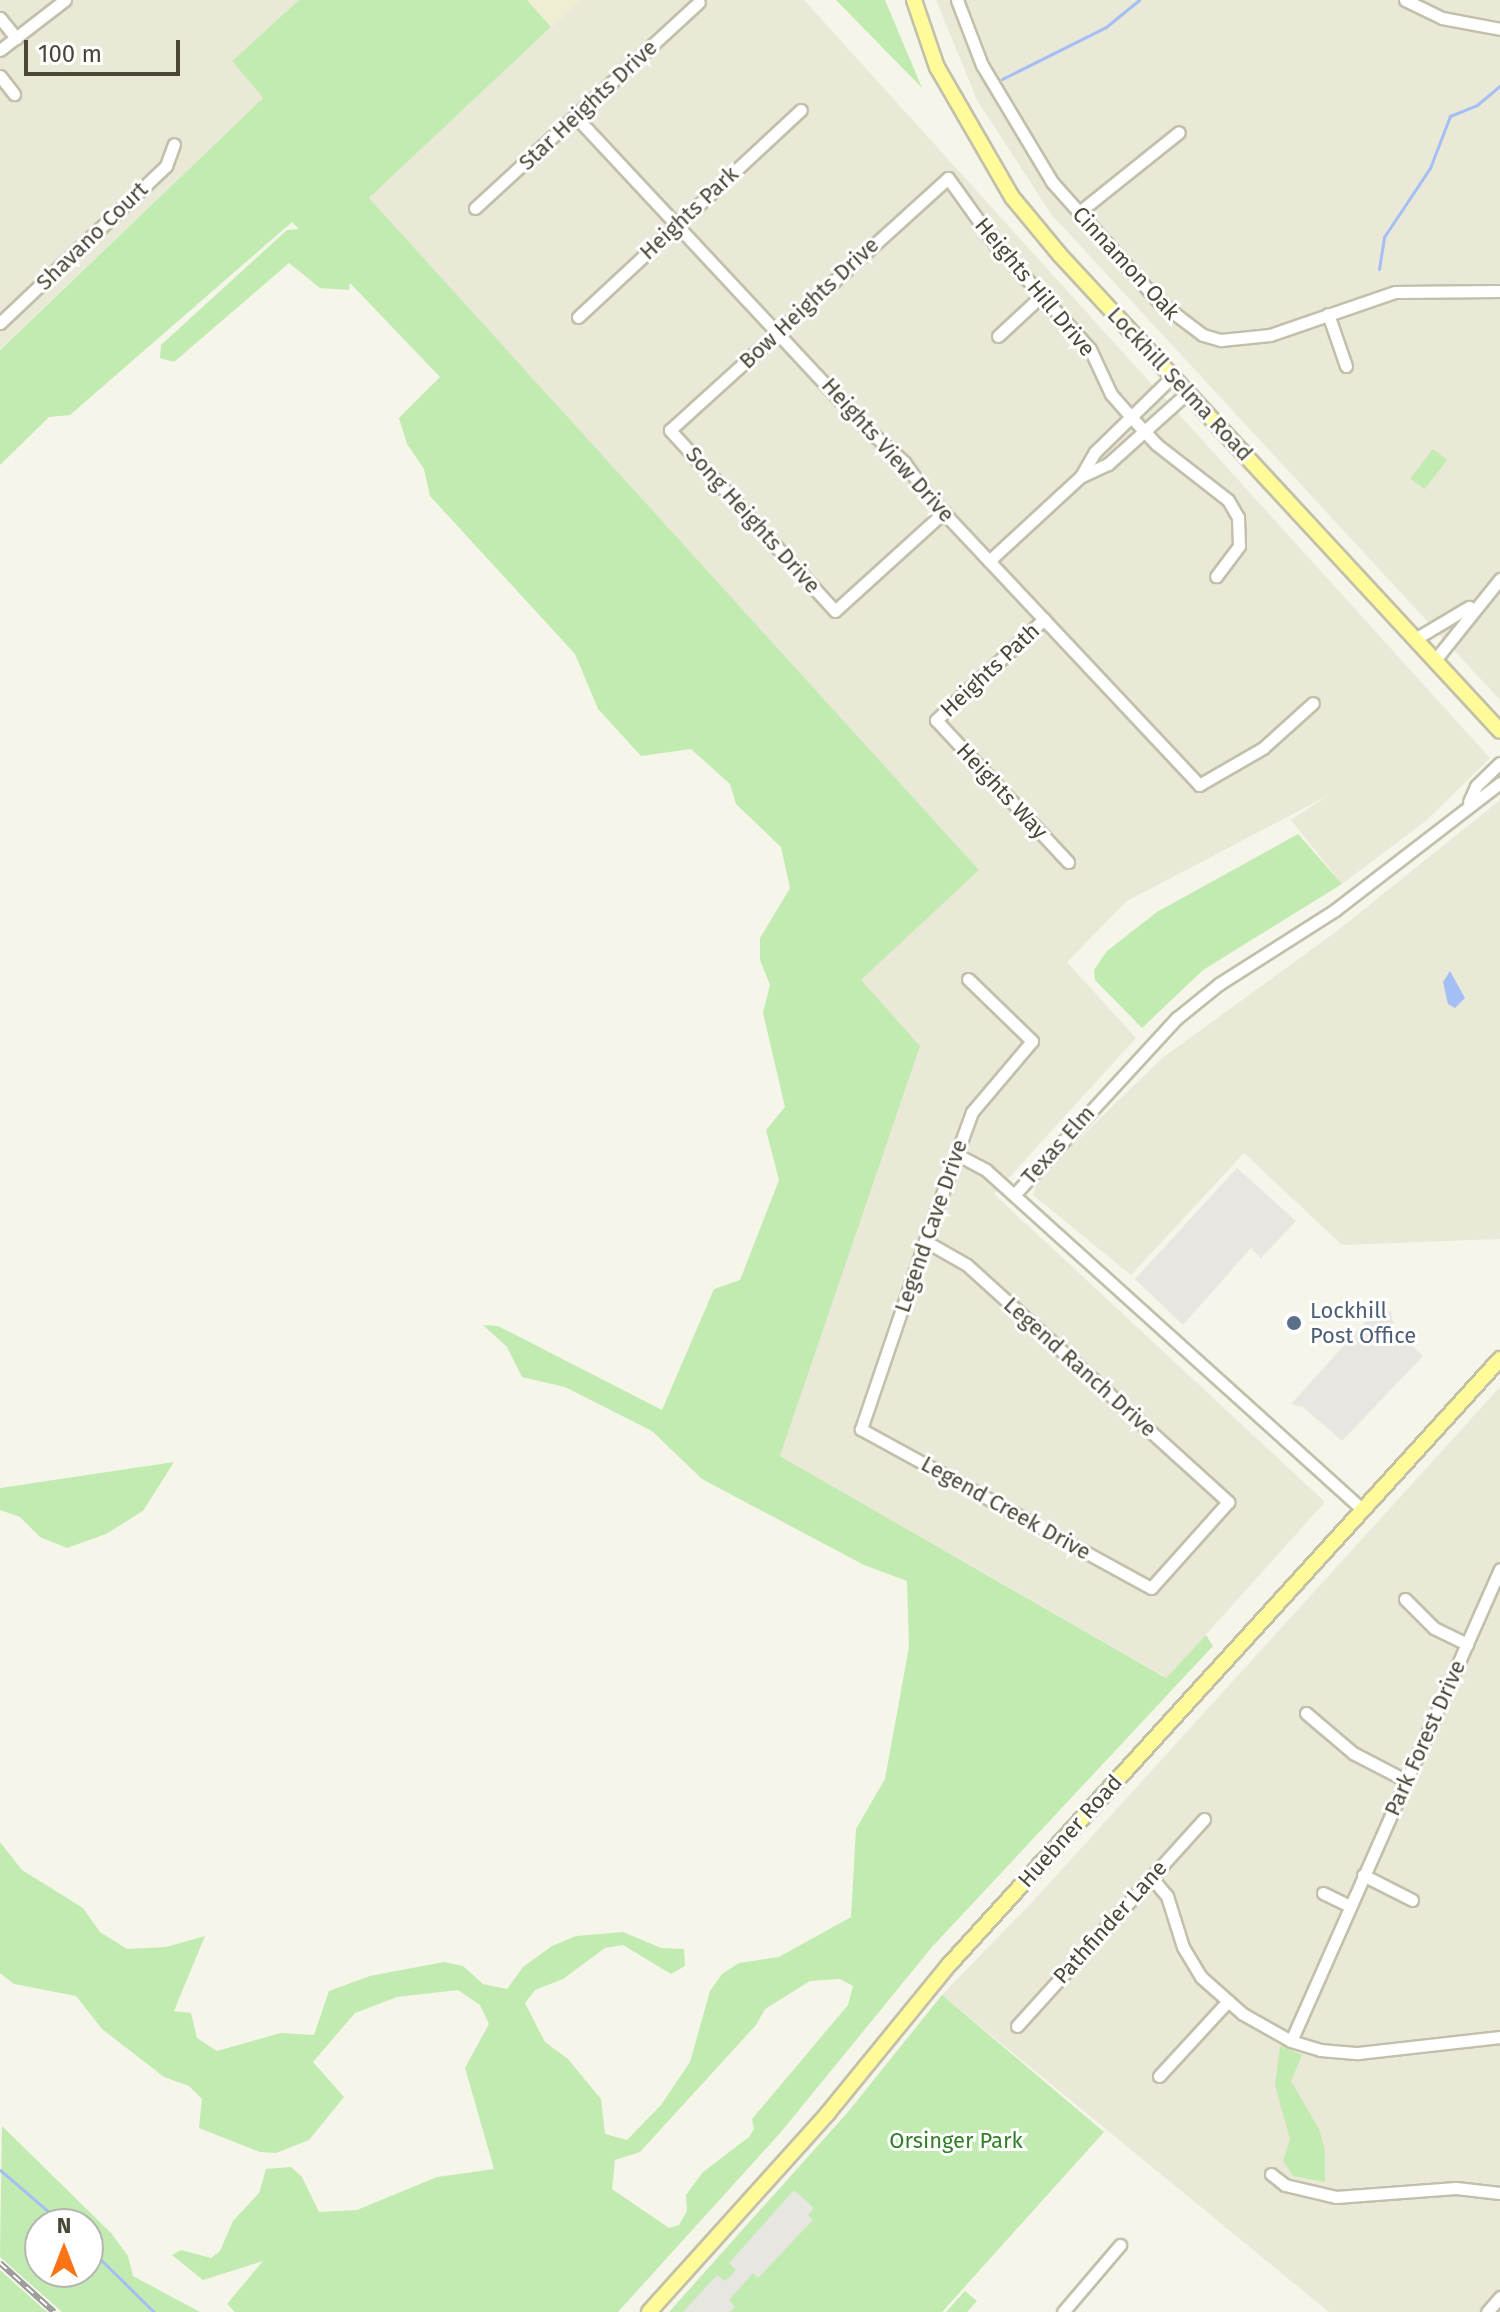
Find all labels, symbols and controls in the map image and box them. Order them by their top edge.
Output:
scale bar [28,24,184,74]
street label: Star Heights Drive [513,34,663,176]
text: 100 m [38,40,102,68]
street label: Heights Park [634,161,744,265]
street label: Shavano Court [31,176,153,296]
street label: Cinnamon Oak [1067,201,1185,325]
street label: Heights Hill Drive [969,212,1101,362]
street label: Bow Heights Drive [734,232,884,374]
street label: Lockhill Selma Road [1102,302,1258,466]
street label: Heights View Drive [816,372,960,528]
street label: Song Heights Drive [680,441,826,599]
street label: Heights Path [935,617,1045,723]
street label: Heights Way [951,738,1053,844]
street label: Texas Elm [1016,1100,1100,1190]
street label: Legend Cave Drive [889,1136,973,1316]
street label: Legend Ranch Drive [998,1292,1162,1442]
place label: Lockhill Post Office [1310,1297,1416,1348]
marker: Lockhill Post Office [1285,1314,1303,1332]
street label: Legend Creek Drive [917,1450,1095,1566]
street label: Park Forest Drive [1379,1656,1471,1820]
street label: Huebner Road [1012,1769,1128,1893]
street label: Pathfinder Lane [1048,1855,1172,1989]
park label: Orsinger Park [889,2128,1023,2154]
north arrow [24,2208,104,2288]
text: N [57,2212,71,2239]

